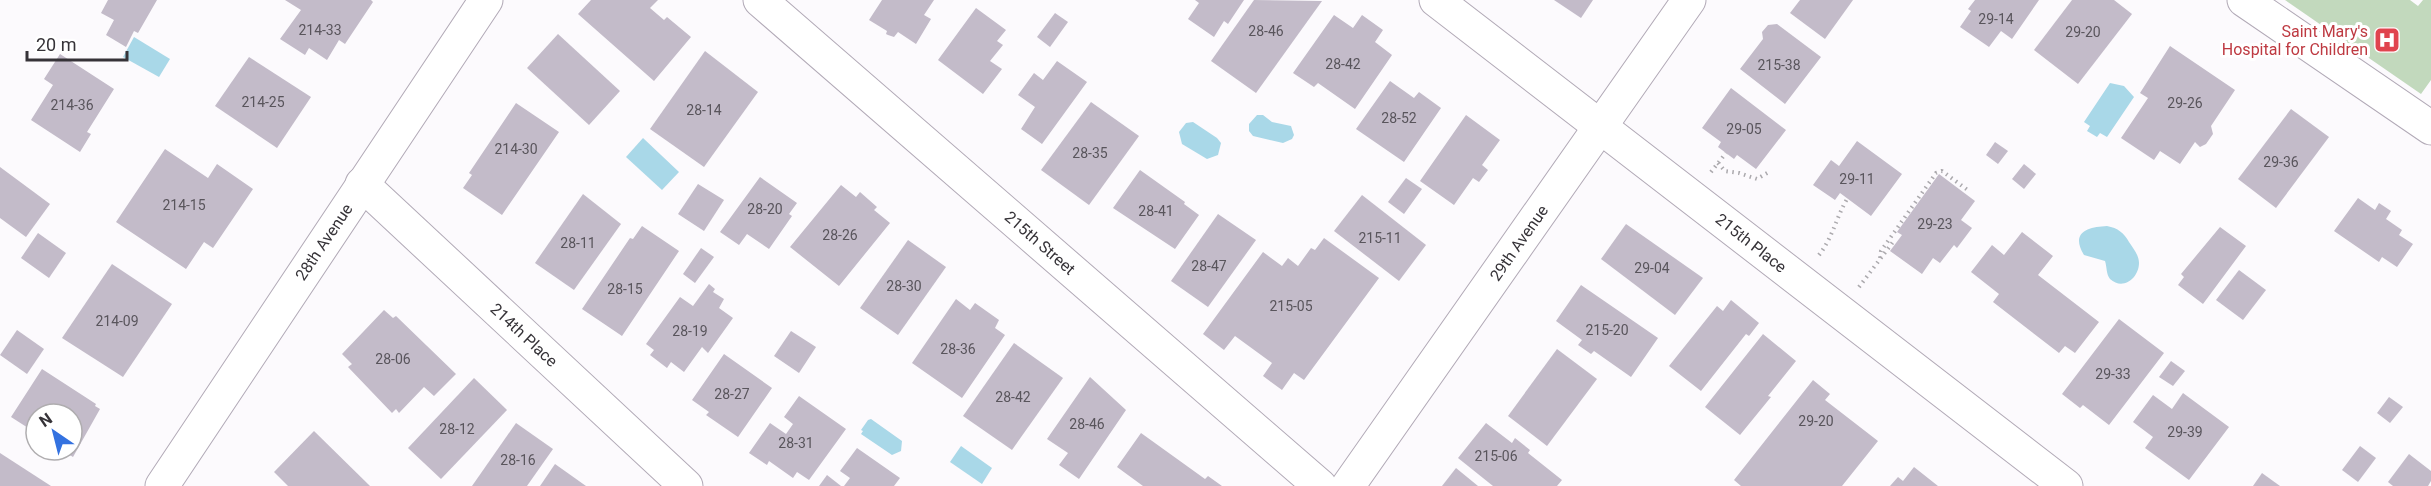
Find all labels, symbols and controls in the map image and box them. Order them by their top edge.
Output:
house number: 29-14 [1978,11,2014,27]
house number: 214-33 [298,22,342,38]
place label: Saint Mary's Hospital for Children [2222,22,2368,59]
house number: 28-46 [1248,23,1284,39]
scale bar [27,24,128,62]
house number: 29-20 [2065,24,2101,40]
hospital icon: Saint Mary's Hospital for Children [2372,25,2402,55]
text: 20 m [36,34,76,55]
house number: 28-42 [1325,56,1361,72]
house number: 215-38 [1757,57,1801,73]
house number: 214-25 [241,94,285,110]
house number: 29-26 [2167,95,2203,111]
house number: 214-36 [50,97,94,113]
house number: 28-14 [686,102,722,118]
house number: 28-52 [1381,110,1417,126]
house number: 29-05 [1726,121,1762,137]
house number: 214-30 [494,141,538,157]
house number: 28-35 [1072,145,1108,161]
house number: 29-36 [2263,154,2299,170]
house number: 29-11 [1839,171,1875,187]
house number: 214-15 [162,197,206,213]
street label: 28th Avenue [291,200,357,284]
house number: 28-20 [747,201,783,217]
street label: 29th Avenue [1486,201,1552,285]
house number: 28-41 [1138,203,1174,219]
street label: 215th Street [1001,207,1079,279]
street label: 215th Place [1712,209,1790,277]
house number: 29-23 [1917,216,1953,232]
house number: 28-26 [822,227,858,243]
house number: 215-11 [1358,230,1402,246]
house number: 28-11 [560,235,596,251]
house number: 28-47 [1191,258,1227,274]
house number: 29-04 [1634,260,1670,276]
house number: 28-30 [886,278,922,294]
house number: 28-15 [607,281,643,297]
house number: 215-05 [1269,298,1313,314]
street label: 214th Place [487,299,561,371]
house number: 214-09 [95,313,139,329]
house number: 215-20 [1585,322,1629,338]
house number: 28-19 [672,323,708,339]
house number: 28-36 [940,341,976,357]
house number: 28-06 [375,351,411,367]
house number: 29-33 [2095,366,2131,382]
house number: 28-27 [714,386,750,402]
house number: 28-42 [995,389,1031,405]
north arrow [24,402,84,462]
text: N [36,409,56,431]
house number: 29-20 [1798,413,1834,429]
house number: 28-46 [1069,416,1105,432]
house number: 28-12 [439,421,475,437]
house number: 29-39 [2167,424,2203,440]
house number: 28-31 [778,435,814,451]
house number: 215-06 [1474,448,1518,464]
house number: 28-16 [500,452,536,468]

